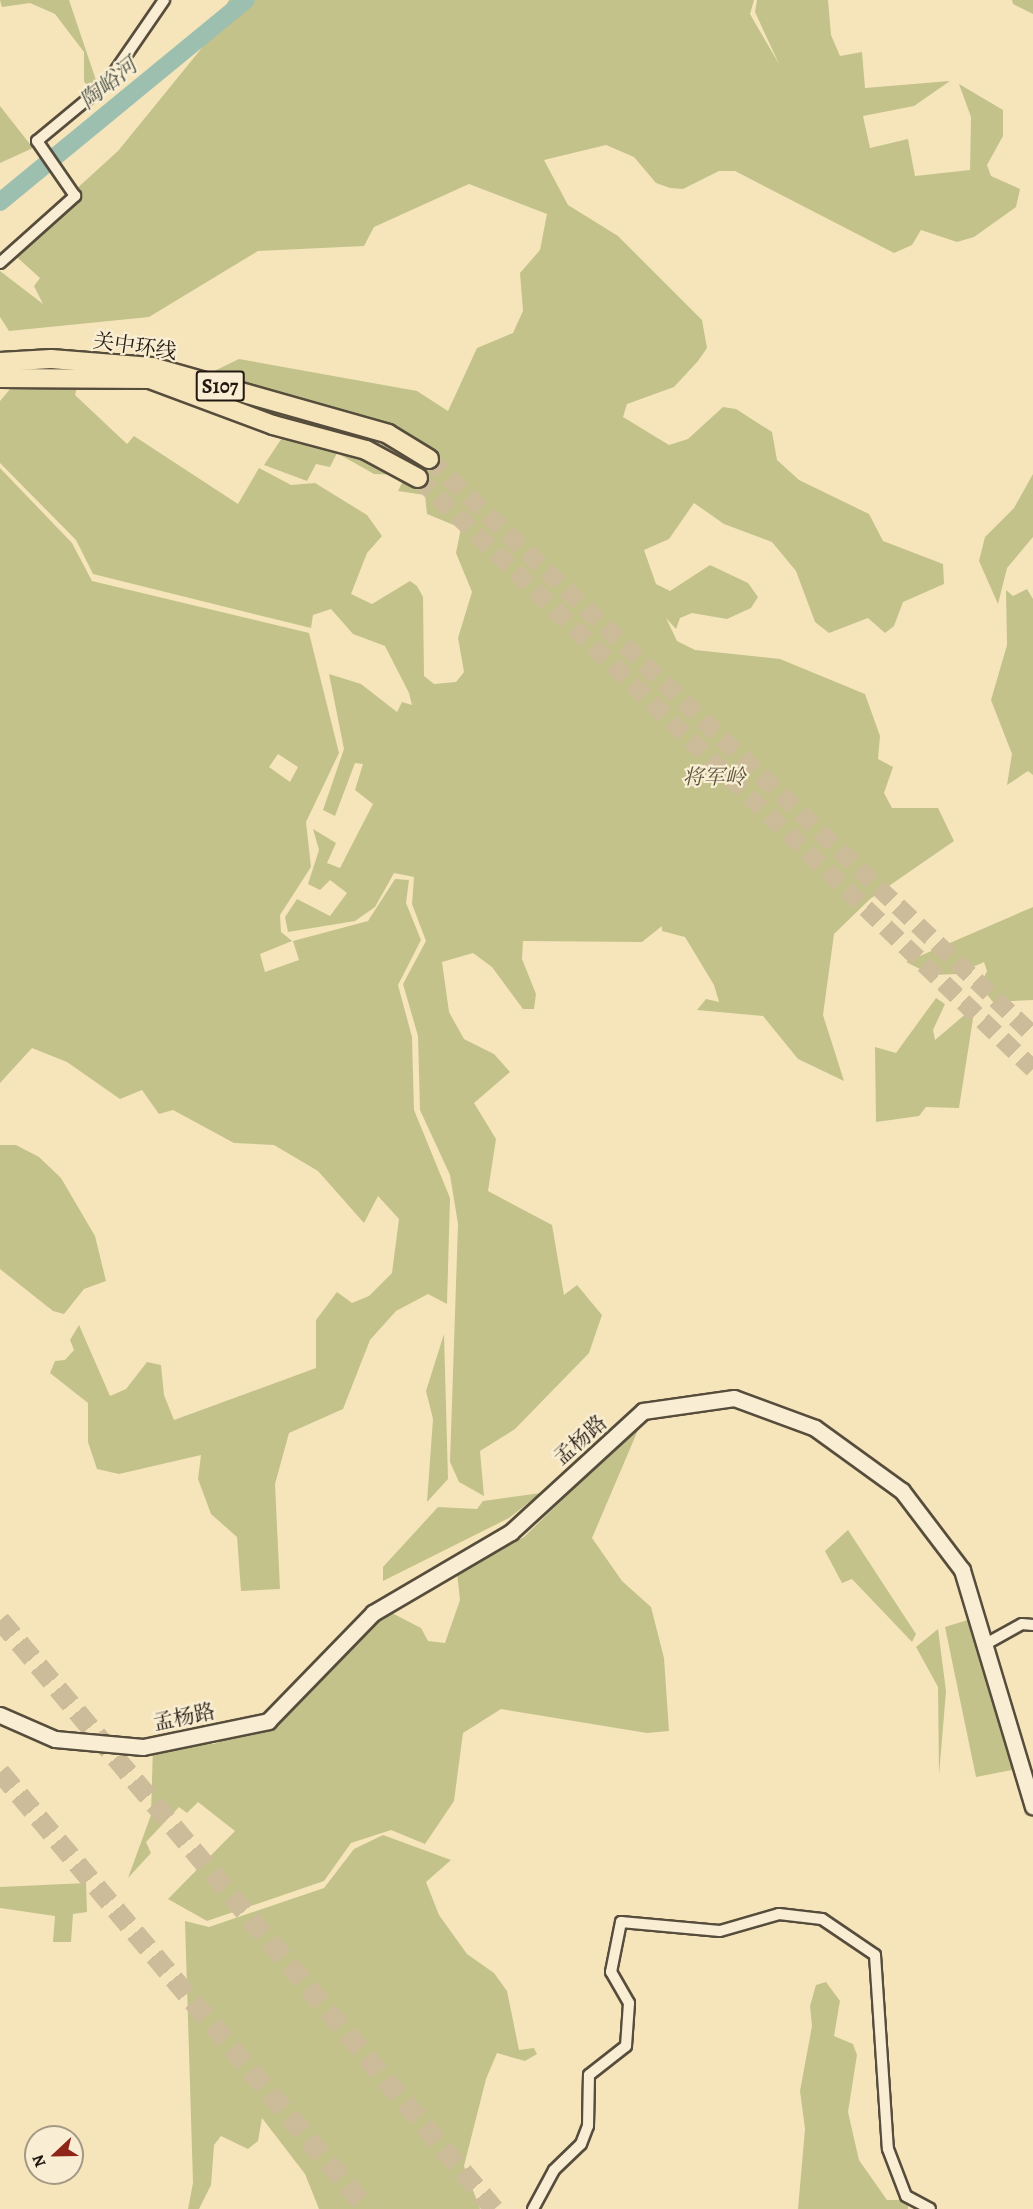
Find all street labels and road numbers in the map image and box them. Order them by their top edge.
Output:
street label: 关中环线 [92,328,178,364]
road number: S107 [194,369,246,403]
street label: 孟杨路 [548,1410,612,1470]
street label: 孟杨路 [151,1698,217,1736]

